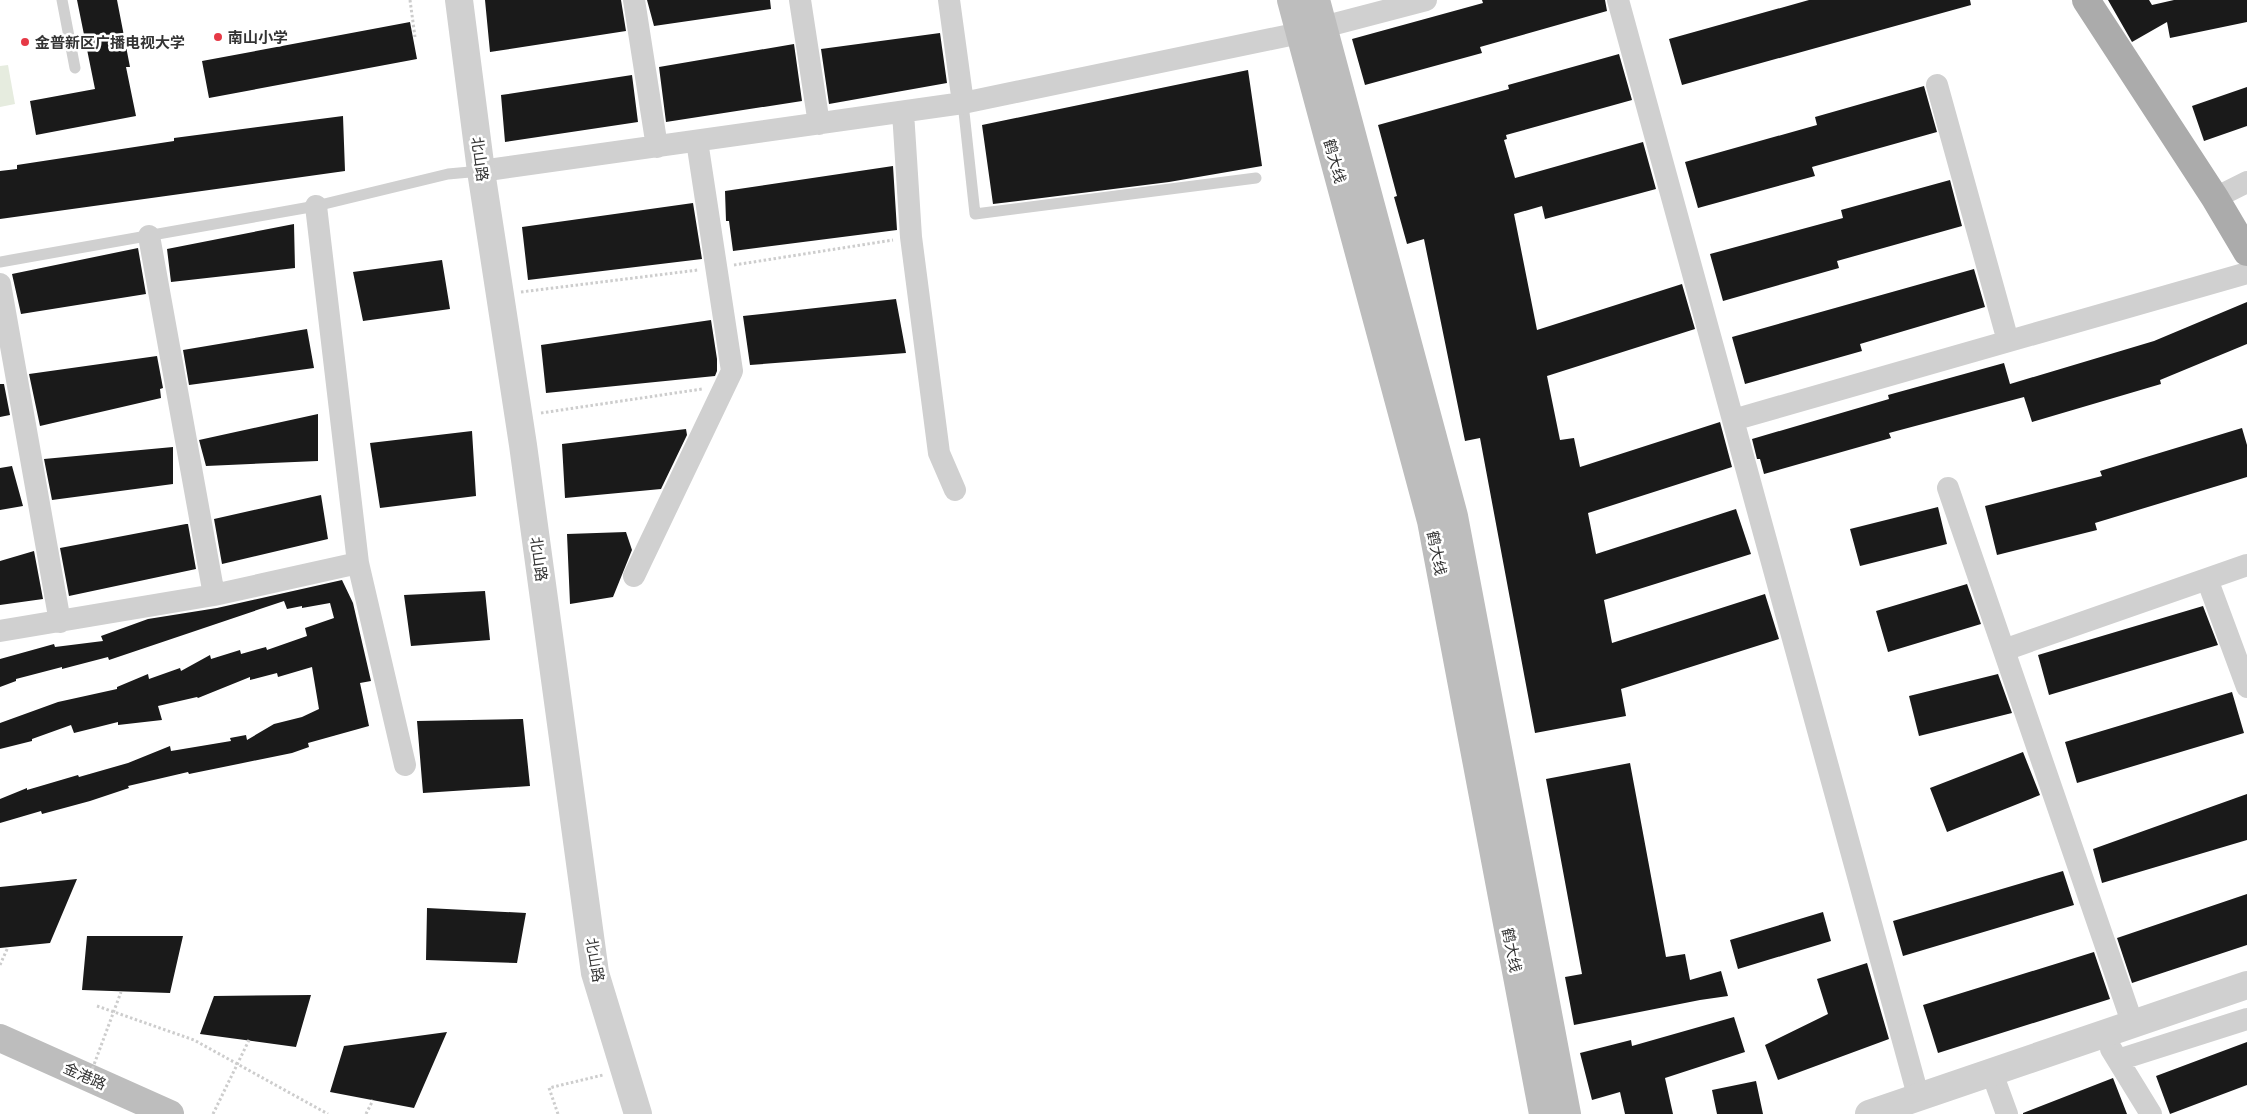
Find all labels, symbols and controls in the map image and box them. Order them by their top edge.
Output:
place label: 南山小学 [228,28,288,47]
marker: 南山小学 [212,31,224,43]
place label: 金普新区广播电视大学 [35,33,185,52]
marker: 金普新区广播电视大学 [19,36,31,48]
street label: 北山路 [467,135,493,183]
street label: 鹤大线 [1320,137,1350,185]
street label: 鹤大线 [1423,529,1451,577]
street label: 北山路 [526,535,552,583]
street label: 鹤大线 [1498,926,1526,974]
street label: 北山路 [582,936,608,984]
street label: 金港路 [61,1058,109,1094]

